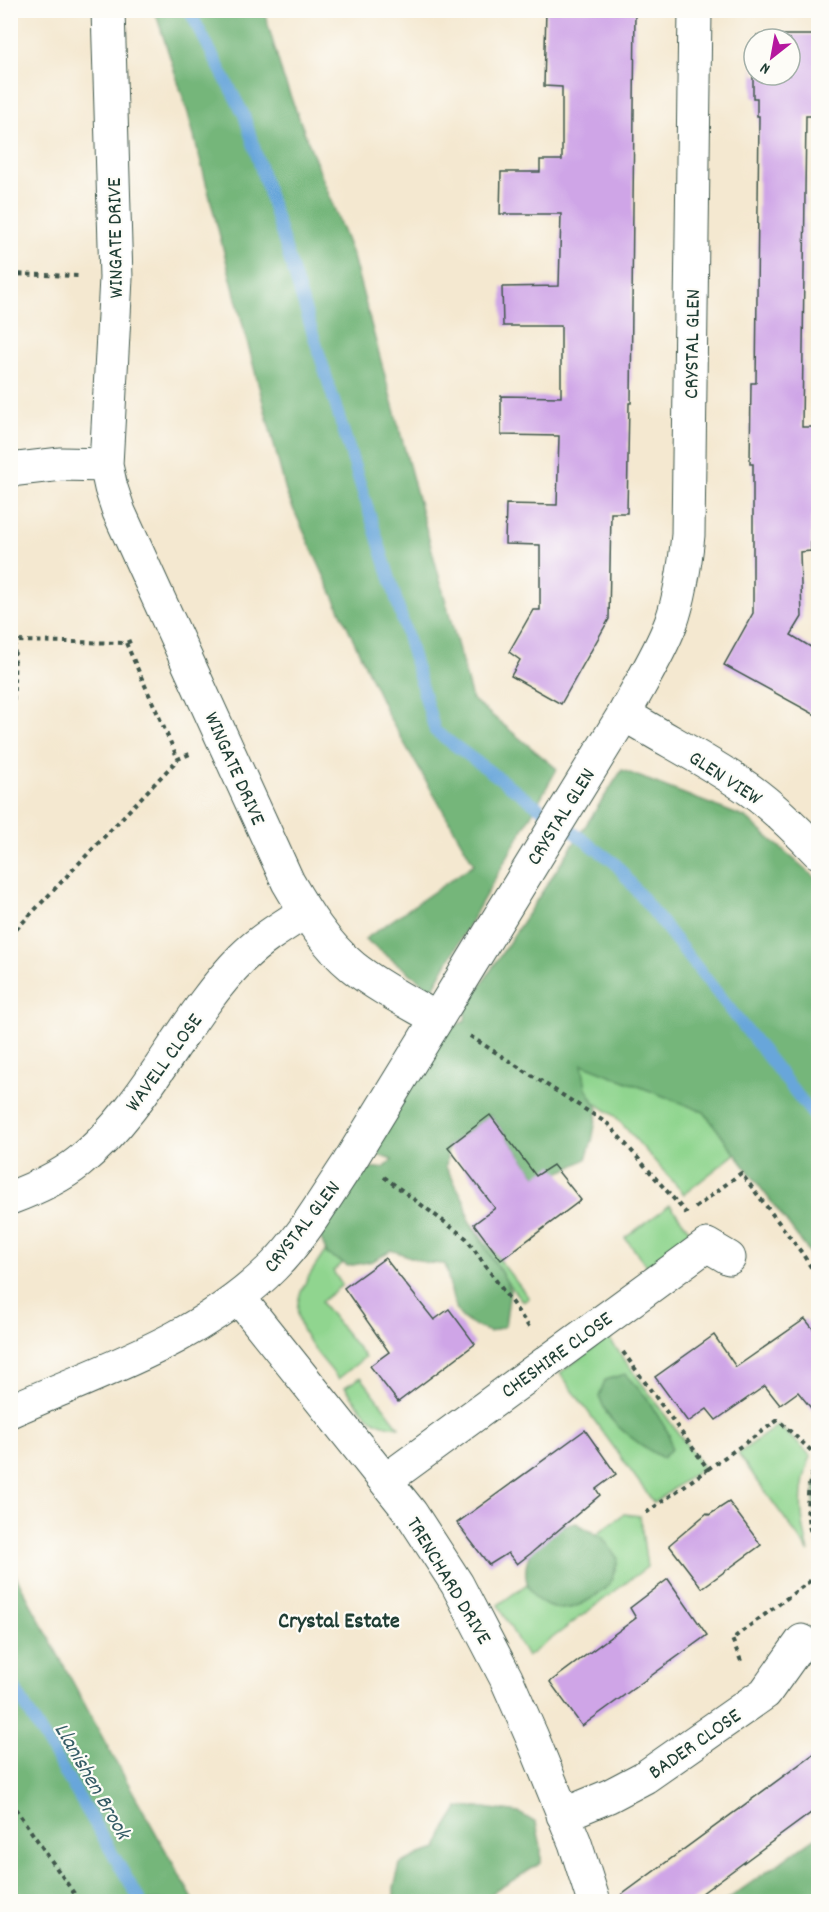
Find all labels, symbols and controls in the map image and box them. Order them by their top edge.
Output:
north arrow [742,27,802,87]
text: N [756,56,775,80]
street label: WINGATE DRIVE [101,177,133,299]
street label: CRYSTAL GLEN [678,289,710,399]
street label: WINGATE DRIVE [195,708,272,831]
street label: GLEN VIEW [682,745,768,815]
street label: CRYSTAL GLEN [521,763,604,872]
street label: WAVELL CLOSE [120,1008,212,1119]
street label: CRYSTAL GLEN [258,1175,349,1280]
street label: CHESHIRE CLOSE [496,1305,620,1407]
street label: TRENCHARD DRIVE [397,1512,498,1651]
district label: Crystal Estate [278,1607,400,1638]
street label: BADER CLOSE [643,1702,748,1788]
water label: Llanishen Brook [45,1718,138,1848]

